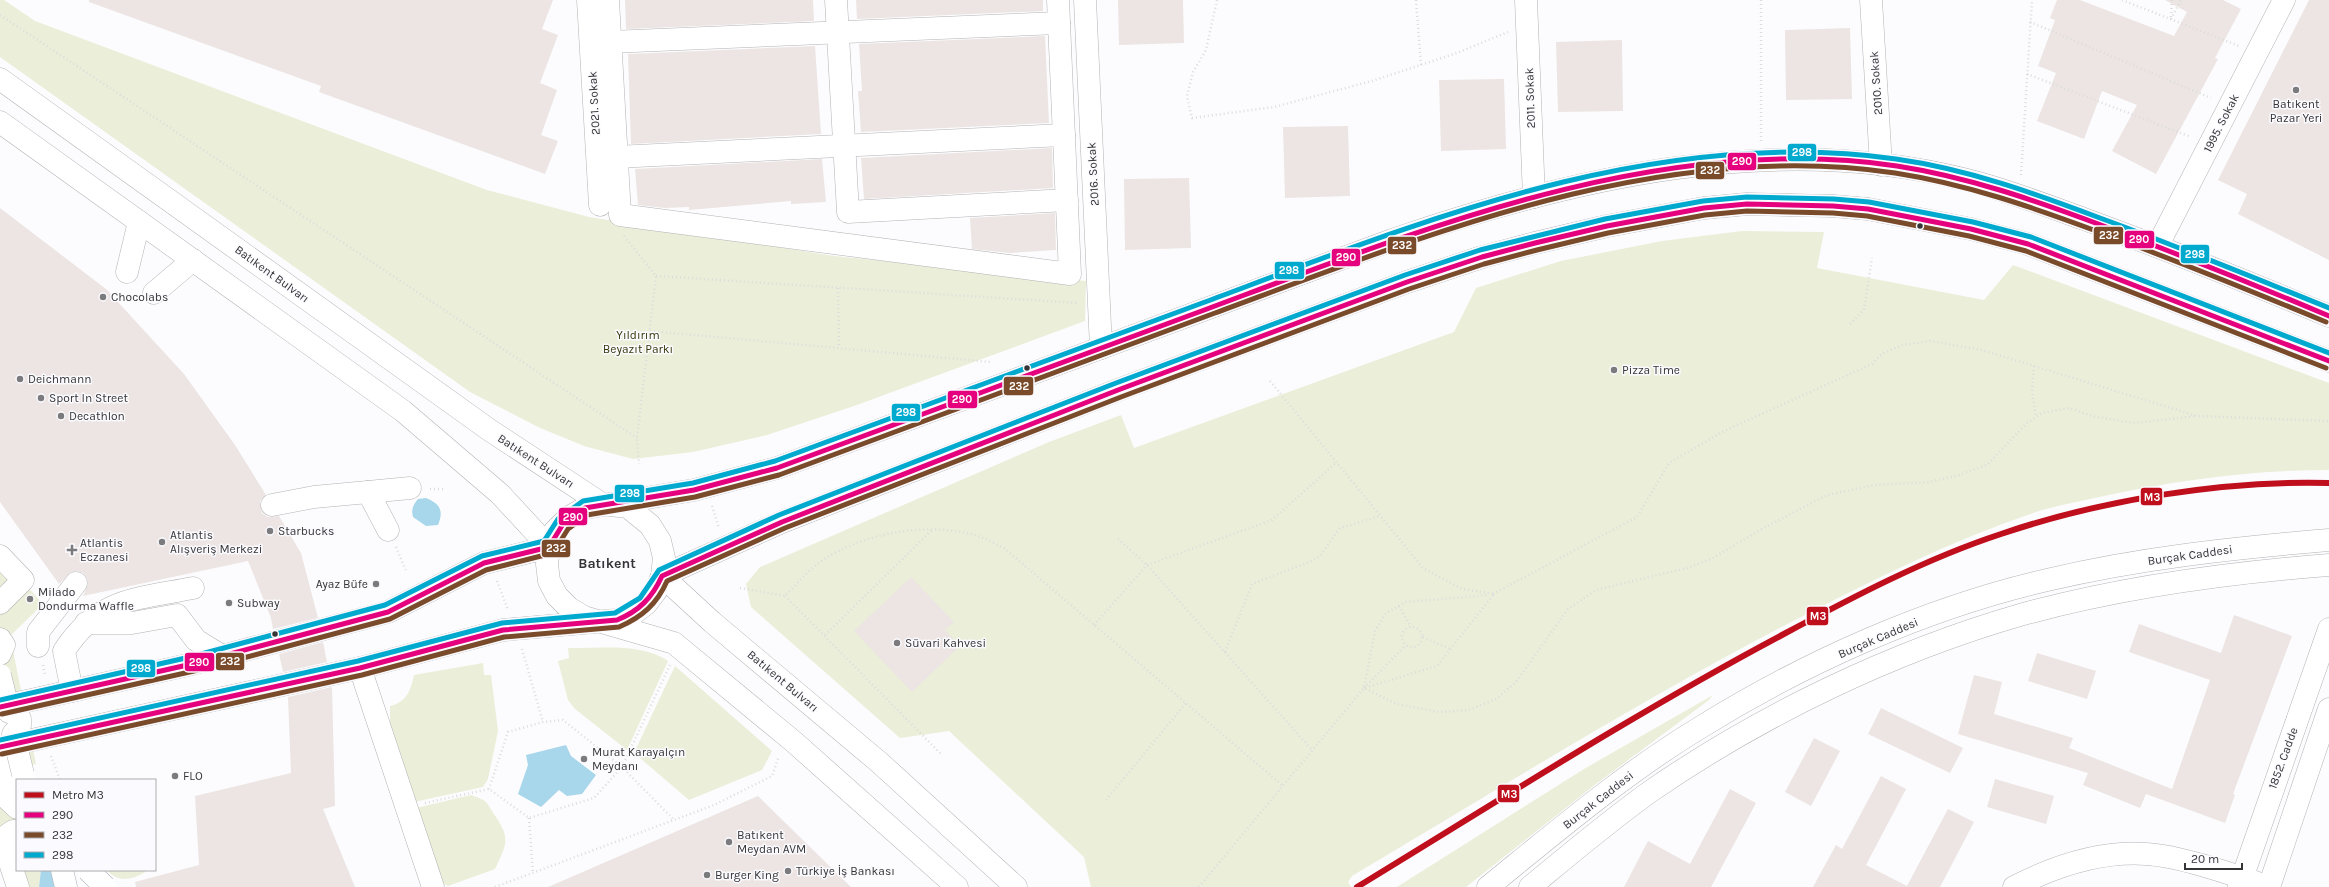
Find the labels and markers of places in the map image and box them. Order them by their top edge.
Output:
marker: Batıkent Pazar Yeri [2291,85,2301,95]
place label: Batıkent Pazar Yeri [2270,97,2322,125]
unlabelled marker [1915,221,1925,231]
place label: Chocolabs [111,290,168,304]
marker: Chocolabs [98,292,108,302]
unlabelled marker [1022,363,1032,373]
place label: Pizza Time [1622,363,1680,377]
marker: Pizza Time [1609,365,1619,375]
place label: Deichmann [28,372,91,386]
marker: Deichmann [15,374,25,384]
place label: Sport In Street [49,391,128,405]
marker: Sport In Street [36,393,46,403]
place label: Decathlon [69,409,125,423]
marker: Decathlon [56,411,66,421]
place label: Starbucks [278,524,334,538]
marker: Starbucks [265,526,275,536]
place label: Atlantis Alışveriş Merkezi [170,528,262,556]
place label: Atlantis Eczanesi [80,536,129,564]
marker: Atlantis Alışveriş Merkezi [157,537,167,547]
marker: Atlantis Eczanesi [67,545,77,555]
place label: Ayaz Büfe [316,577,368,591]
marker: Ayaz Büfe [371,579,381,589]
place label: Milado Dondurma Waffle [38,585,134,613]
marker: Milado Dondurma Waffle [25,594,35,604]
place label: Subway [237,596,280,610]
marker: Subway [224,598,234,608]
unlabelled marker [270,629,280,639]
place label: Süvari Kahvesi [905,636,986,650]
marker: Süvari Kahvesi [892,638,902,648]
place label: Murat Karayalçın Meydanı [592,745,685,773]
marker: Murat Karayalçın Meydanı [579,754,589,764]
place label: FLO [183,769,203,783]
marker: FLO [170,771,180,781]
place label: Batıkent Meydan AVM [737,828,806,856]
marker: Batıkent Meydan AVM [724,837,734,847]
place label: Türkiye İş Bankası [796,864,895,878]
marker: Türkiye İş Bankası [783,866,793,876]
place label: Burger King [715,868,779,882]
marker: Burger King [702,870,712,880]

